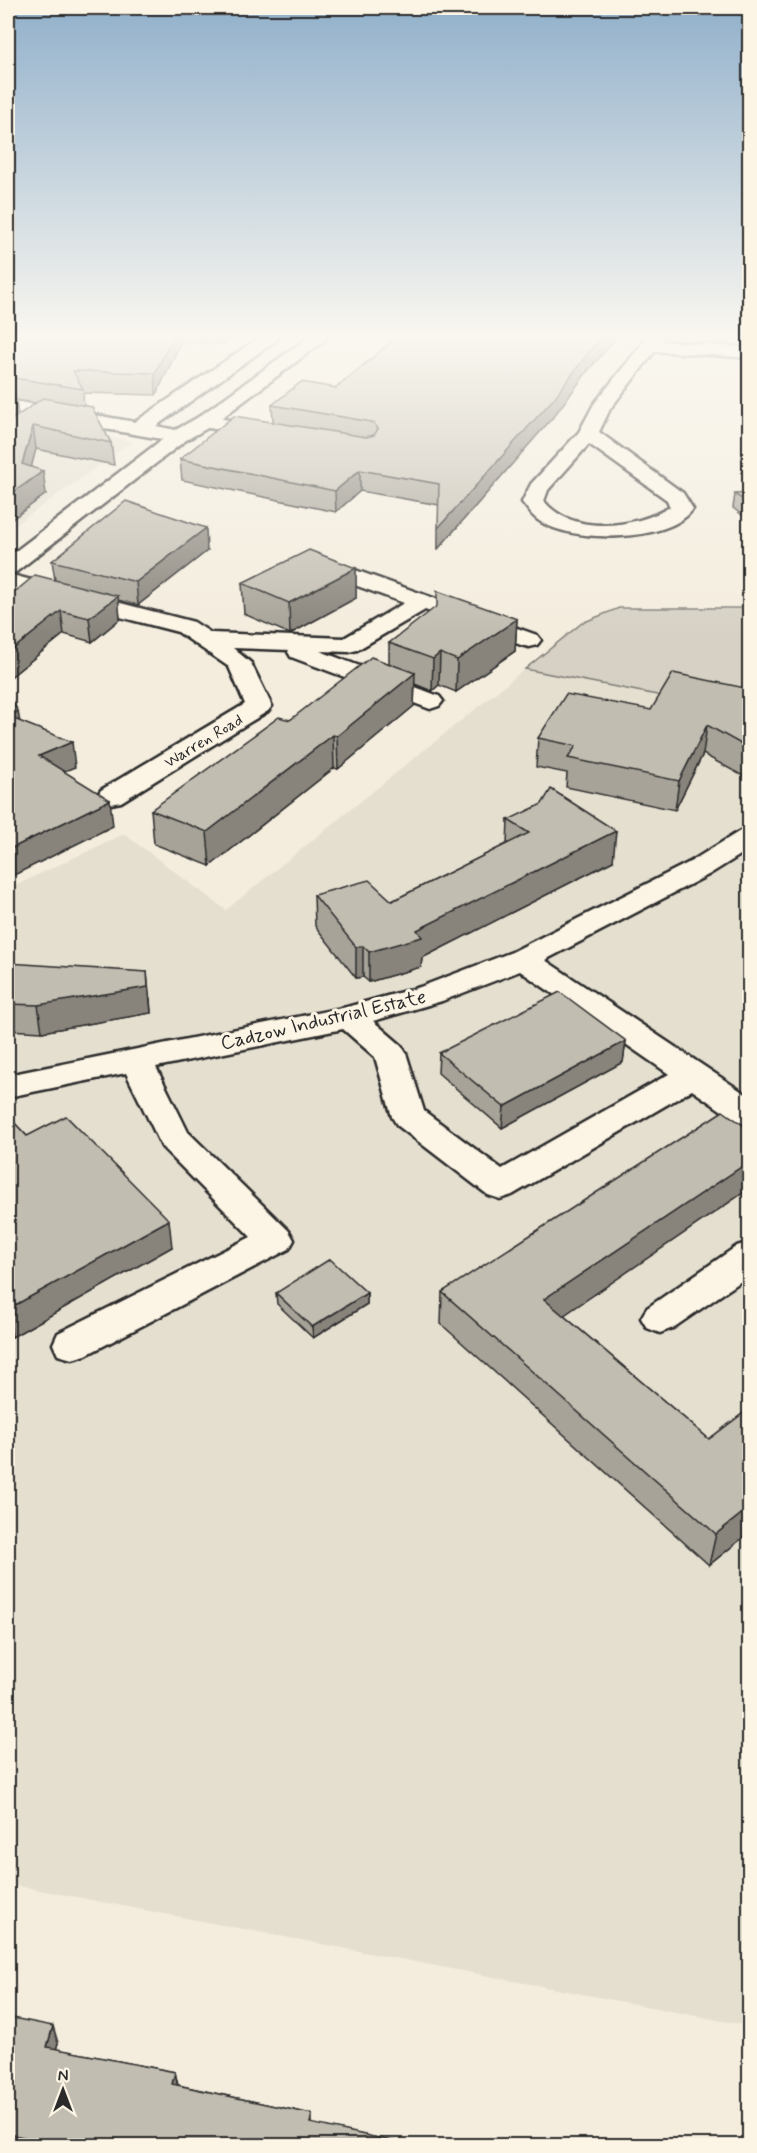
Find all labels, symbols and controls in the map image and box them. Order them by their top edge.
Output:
street label: Warren Road [160,709,247,773]
street label: Cadzow Industrial Estate [218,984,429,1057]
north arrow [33,2060,93,2120]
text: N [58,2066,68,2087]

